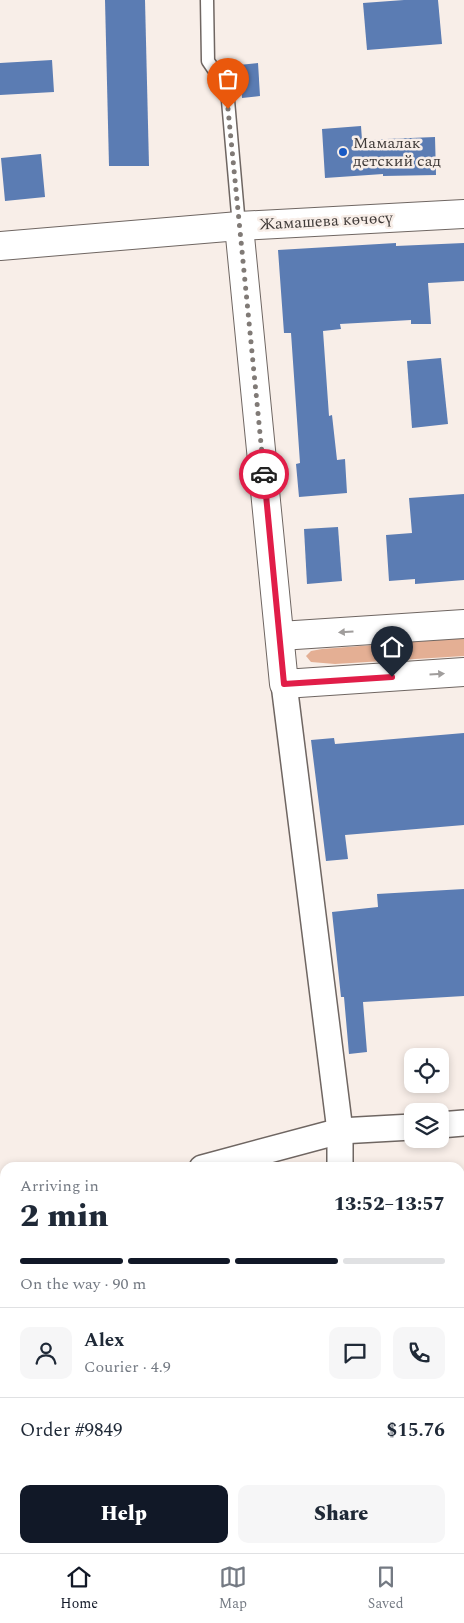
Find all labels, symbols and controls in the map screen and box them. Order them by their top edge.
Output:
pin [207,58,249,109]
icon: bag [214,65,242,93]
place label: Мамалак детский сад [353,131,441,173]
marker: Мамалак детский сад [337,146,349,158]
street label: Жамашева көчөсү [259,205,395,236]
courier [239,449,289,499]
icon: car [250,460,278,488]
pin [371,626,413,677]
one-way arrow [337,628,353,636]
icon: home [378,633,406,661]
one-way arrow [430,669,446,677]
map controls [404,1048,449,1148]
button: locate [404,1048,449,1093]
button: layers [404,1103,449,1148]
text: Arriving in [20,1174,99,1198]
text: 13:52–13:57 [334,1190,445,1219]
text: 2 min [20,1192,108,1241]
text: On the way · 90 m [20,1272,146,1296]
text: Alex [84,1326,125,1355]
button: person [20,1327,72,1379]
button: chat [329,1327,381,1379]
button: phone [393,1327,445,1379]
text: Courier · 4.9 [84,1355,171,1379]
text: Order #9849 [20,1416,123,1445]
text: $15.76 [387,1416,445,1445]
button: Help [20,1485,228,1543]
button: Share [238,1485,445,1543]
tab: Home [60,1563,98,1614]
tab: Map [219,1563,247,1614]
tab: Saved [368,1563,404,1614]

